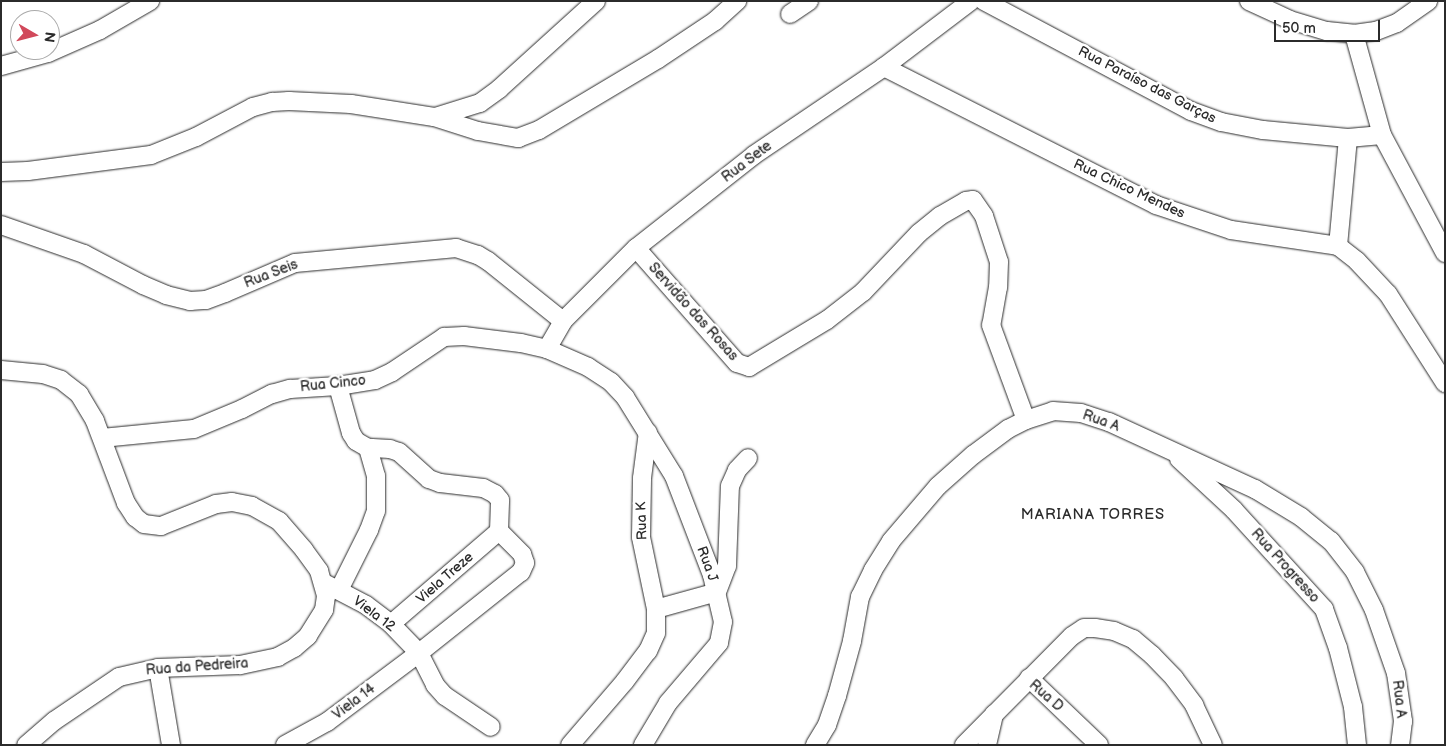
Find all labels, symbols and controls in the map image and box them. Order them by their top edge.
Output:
north arrow [10,10,60,60]
scale bar [1276,10,1382,42]
text: 50 m [1282,19,1316,38]
text: N [40,31,59,43]
street label: Rua Paraíso das Garças [1075,43,1219,127]
street label: Rua Sete [719,138,775,186]
street label: Rua Chico Mendes [1071,156,1187,222]
street label: Rua Seis [242,256,300,292]
street label: Servidão das Rosas [645,260,741,364]
street label: Rua Cinco [299,372,367,396]
street label: Rua A [1080,407,1122,435]
street label: Rua K [633,501,651,541]
district label: MARIANA TORRES [1019,506,1167,524]
street label: Rua Progresso [1247,525,1323,607]
street label: Rua J [693,544,721,584]
street label: Viela Treze [413,549,477,607]
street label: Viela 12 [350,593,398,635]
street label: Rua da Pedreira [145,655,249,679]
street label: Rua D [1026,677,1066,715]
street label: Rua A [1388,679,1410,719]
street label: Viela 14 [329,681,379,723]

